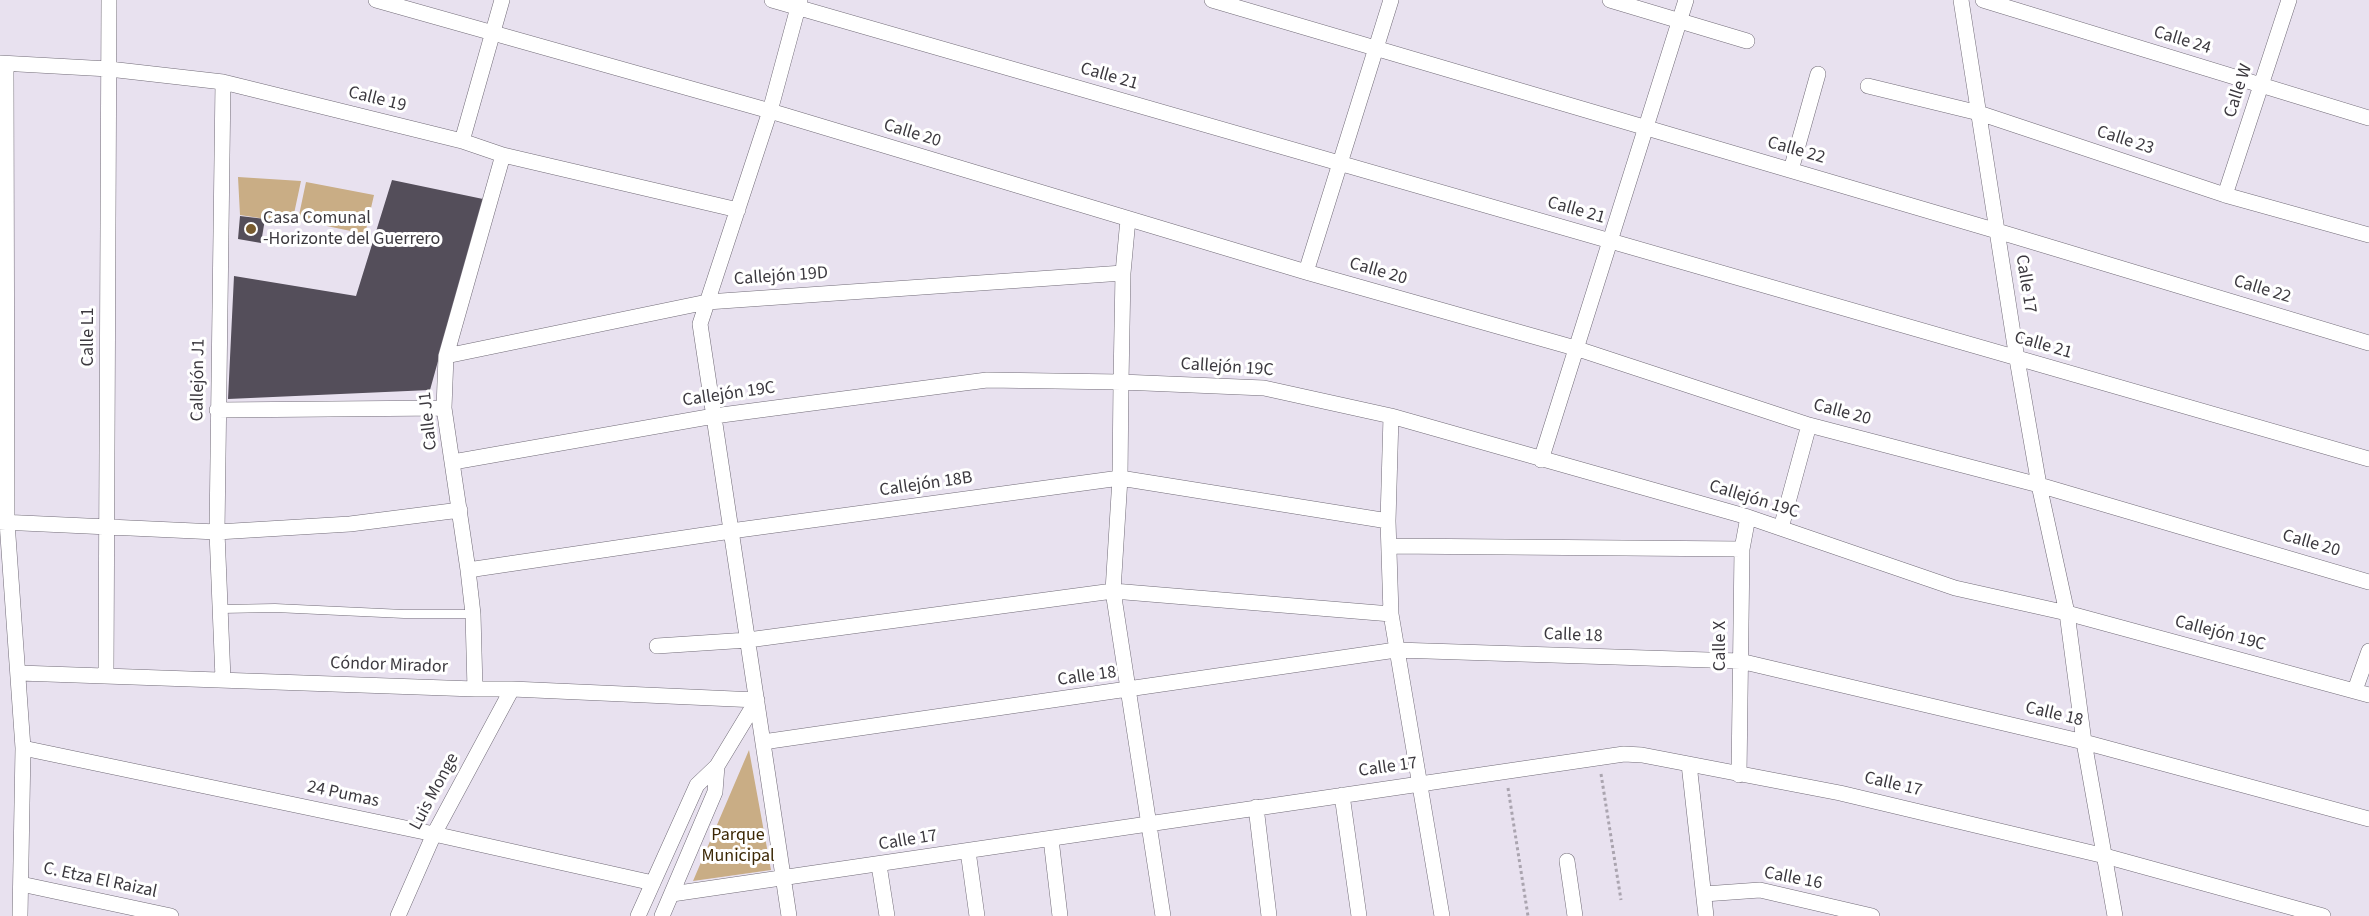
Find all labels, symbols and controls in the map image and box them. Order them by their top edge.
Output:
street label: Calle 24 [2151,22,2213,60]
street label: Calle 21 [1078,58,1140,96]
street label: Calle W [2220,61,2258,121]
street label: Calle 19 [346,82,408,118]
street label: Calle 20 [881,115,943,153]
street label: Calle 23 [2094,122,2156,160]
street label: Calle 22 [1765,132,1827,170]
street label: Calle 21 [1545,192,1607,230]
place label: Casa Comunal -Horizonte del Guerrero [263,208,440,250]
marker: Casa Comunal -Horizonte del Guerrero [244,222,258,236]
street label: Calle 20 [1347,253,1409,291]
street label: Calle 17 [2010,253,2040,315]
street label: Callejón 19D [733,263,829,291]
street label: Calle 22 [2231,271,2293,309]
street label: Calle L1 [78,308,100,366]
street label: Calle 21 [2012,327,2074,365]
street label: Callejón J1 [187,338,211,422]
street label: Callejón 19C [1180,354,1274,382]
street label: Callejón 19C [681,378,777,412]
street label: Calle J1 [415,391,443,451]
street label: Calle 20 [1811,395,1873,431]
street label: Callejón 18B [878,468,974,502]
street label: Callejón 19C [1706,476,1802,524]
street label: Calle 20 [2280,525,2342,563]
street label: Callejón 19C [2172,611,2268,657]
street label: Calle X [1710,621,1732,671]
street label: Calle 18 [1543,624,1603,648]
street label: Cóndor Mirador [330,653,448,679]
street label: Calle 18 [1056,662,1118,692]
street label: Calle 18 [2023,698,2085,732]
street label: Luis Monge [406,750,464,834]
street label: Calle 17 [1357,753,1419,783]
street label: Calle 17 [1862,768,1924,802]
street label: 24 Pumas [305,777,381,813]
park label: Parque Municipal [701,825,775,868]
street label: Calle 17 [877,826,939,856]
street label: C. Etza El Raizal [41,858,159,904]
street label: Calle 16 [1762,863,1824,895]

